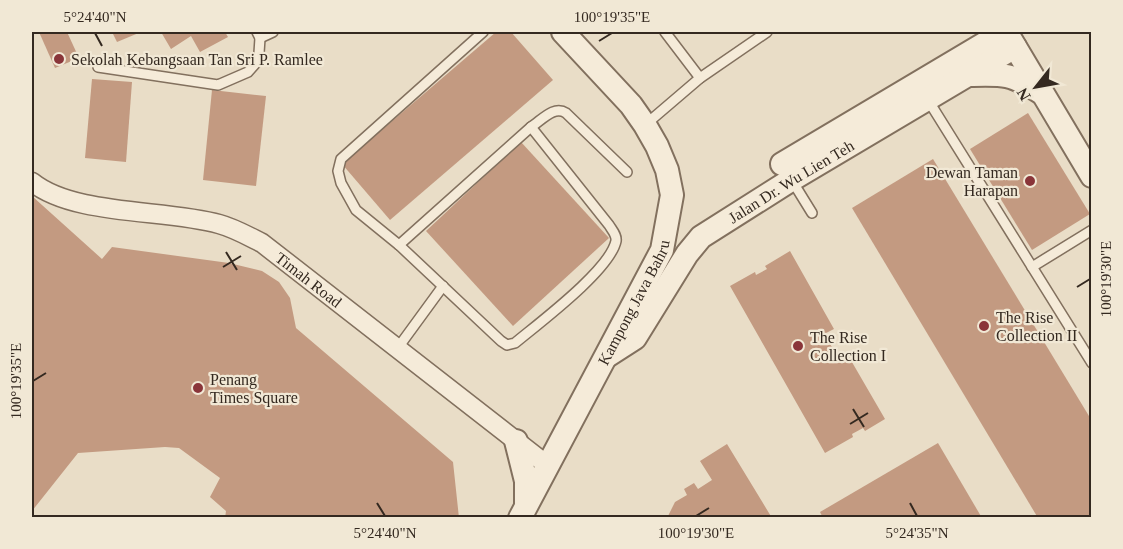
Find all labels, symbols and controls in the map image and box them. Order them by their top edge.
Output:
text: 5°24'40"N [63,9,127,25]
text: 100°19'35"E [574,9,650,25]
place label: Sekolah Kebangsaan Tan Sri P. Ramlee [71,51,323,69]
marker: Sekolah Kebangsaan Tan Sri P. Ramlee [52,52,66,66]
north arrow [1006,57,1066,117]
text: N [1013,85,1034,104]
street label: Jalan Dr. Wu Lien Teh [725,136,857,226]
place label: Dewan Taman Harapan [926,164,1018,200]
marker: Dewan Taman Harapan [1023,174,1037,188]
street label: Kampong Java Bahru [594,239,672,368]
text: 100°19'30"E [1098,241,1114,317]
street label: Timah Road [272,249,345,310]
place label: The Rise Collection II [996,309,1077,344]
marker: The Rise Collection II [977,319,991,333]
place label: The Rise Collection I [810,329,886,364]
marker: The Rise Collection I [791,339,805,353]
text: 100°19'35"E [8,343,24,419]
place label: Penang Times Square [210,371,298,407]
marker: Penang Times Square [191,381,205,395]
text: 5°24'40"N [353,525,417,541]
text: 100°19'30"E [658,525,734,541]
text: 5°24'35"N [885,525,949,541]

